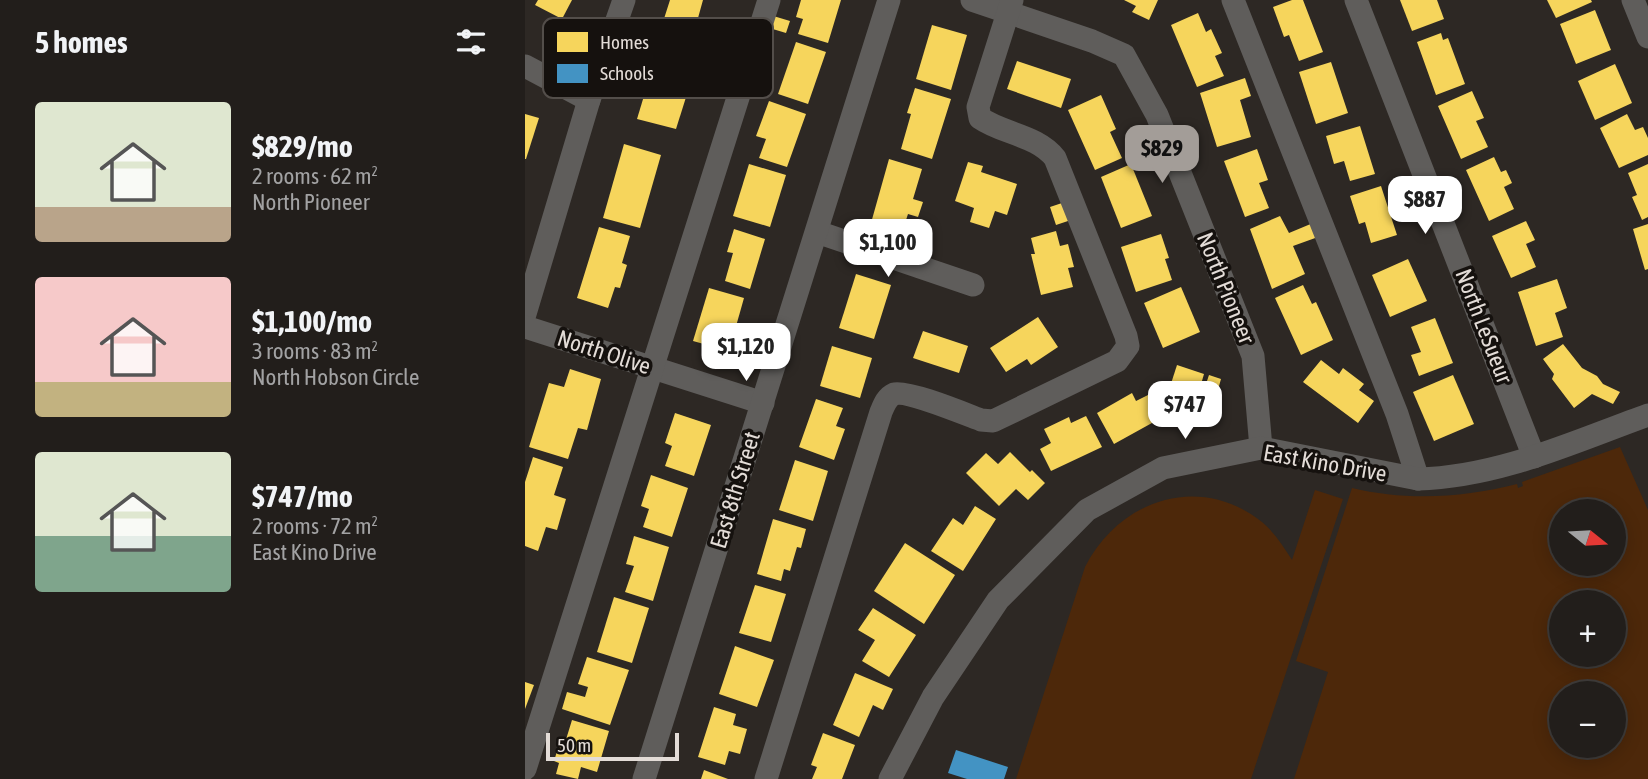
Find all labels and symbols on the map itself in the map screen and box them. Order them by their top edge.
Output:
legend [543,18,773,98]
text: Homes [600,31,649,53]
text: Schools [600,62,654,84]
pin: $829 [1121,125,1203,185]
pin: $887 [1384,176,1466,236]
pin: $1,100 [831,219,945,279]
street label: North Pioneer [1192,229,1261,348]
street label: North LeSueur [1450,265,1518,388]
pin: $1,120 [689,324,803,383]
street label: North Olive [554,325,654,379]
pin: $747 [1144,382,1226,441]
street label: East 8th Street [705,429,765,551]
street label: East Kino Drive [1261,439,1389,487]
north arrow [1549,499,1626,576]
scale bar [546,730,679,762]

